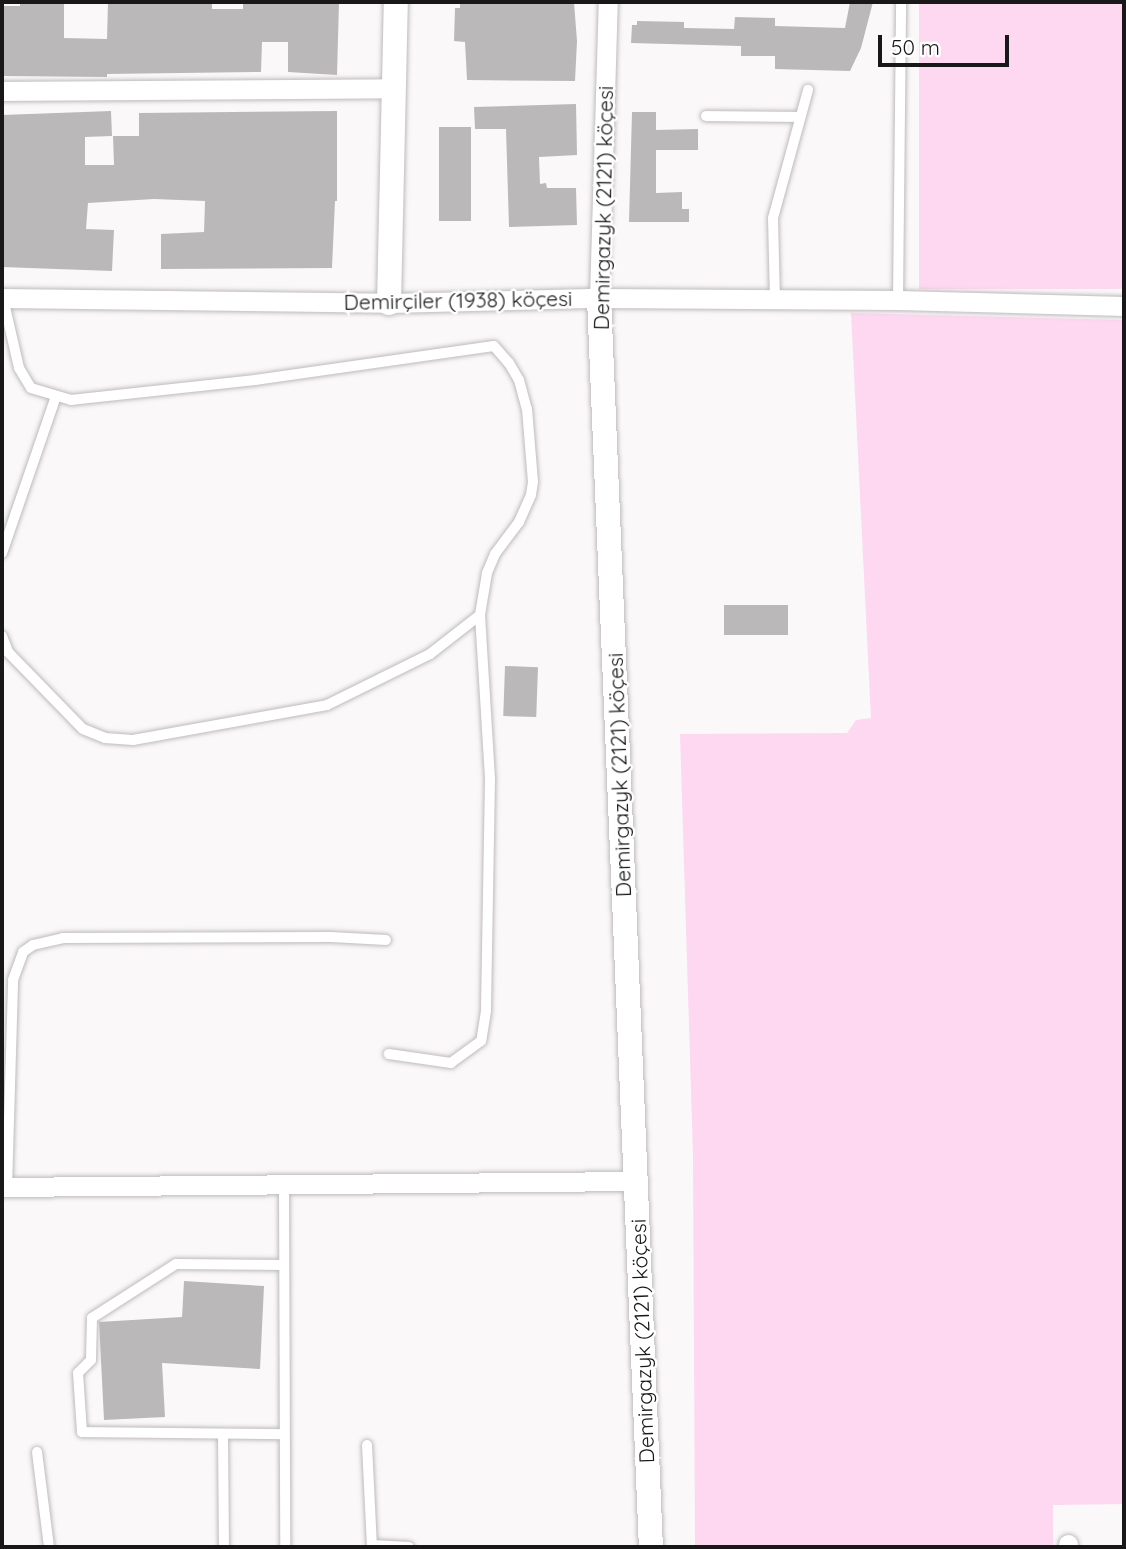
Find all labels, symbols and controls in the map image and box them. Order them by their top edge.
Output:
scale bar [881,21,1012,65]
text: 50 m [891,34,940,60]
street label: Demirgazyk (2121) köçesi [588,86,618,330]
street label: Demirçiler (1938) köçesi [343,285,573,315]
street label: Demirgazyk (2121) köçesi [602,652,636,898]
street label: Demirgazyk (2121) köçesi [625,1218,659,1464]

